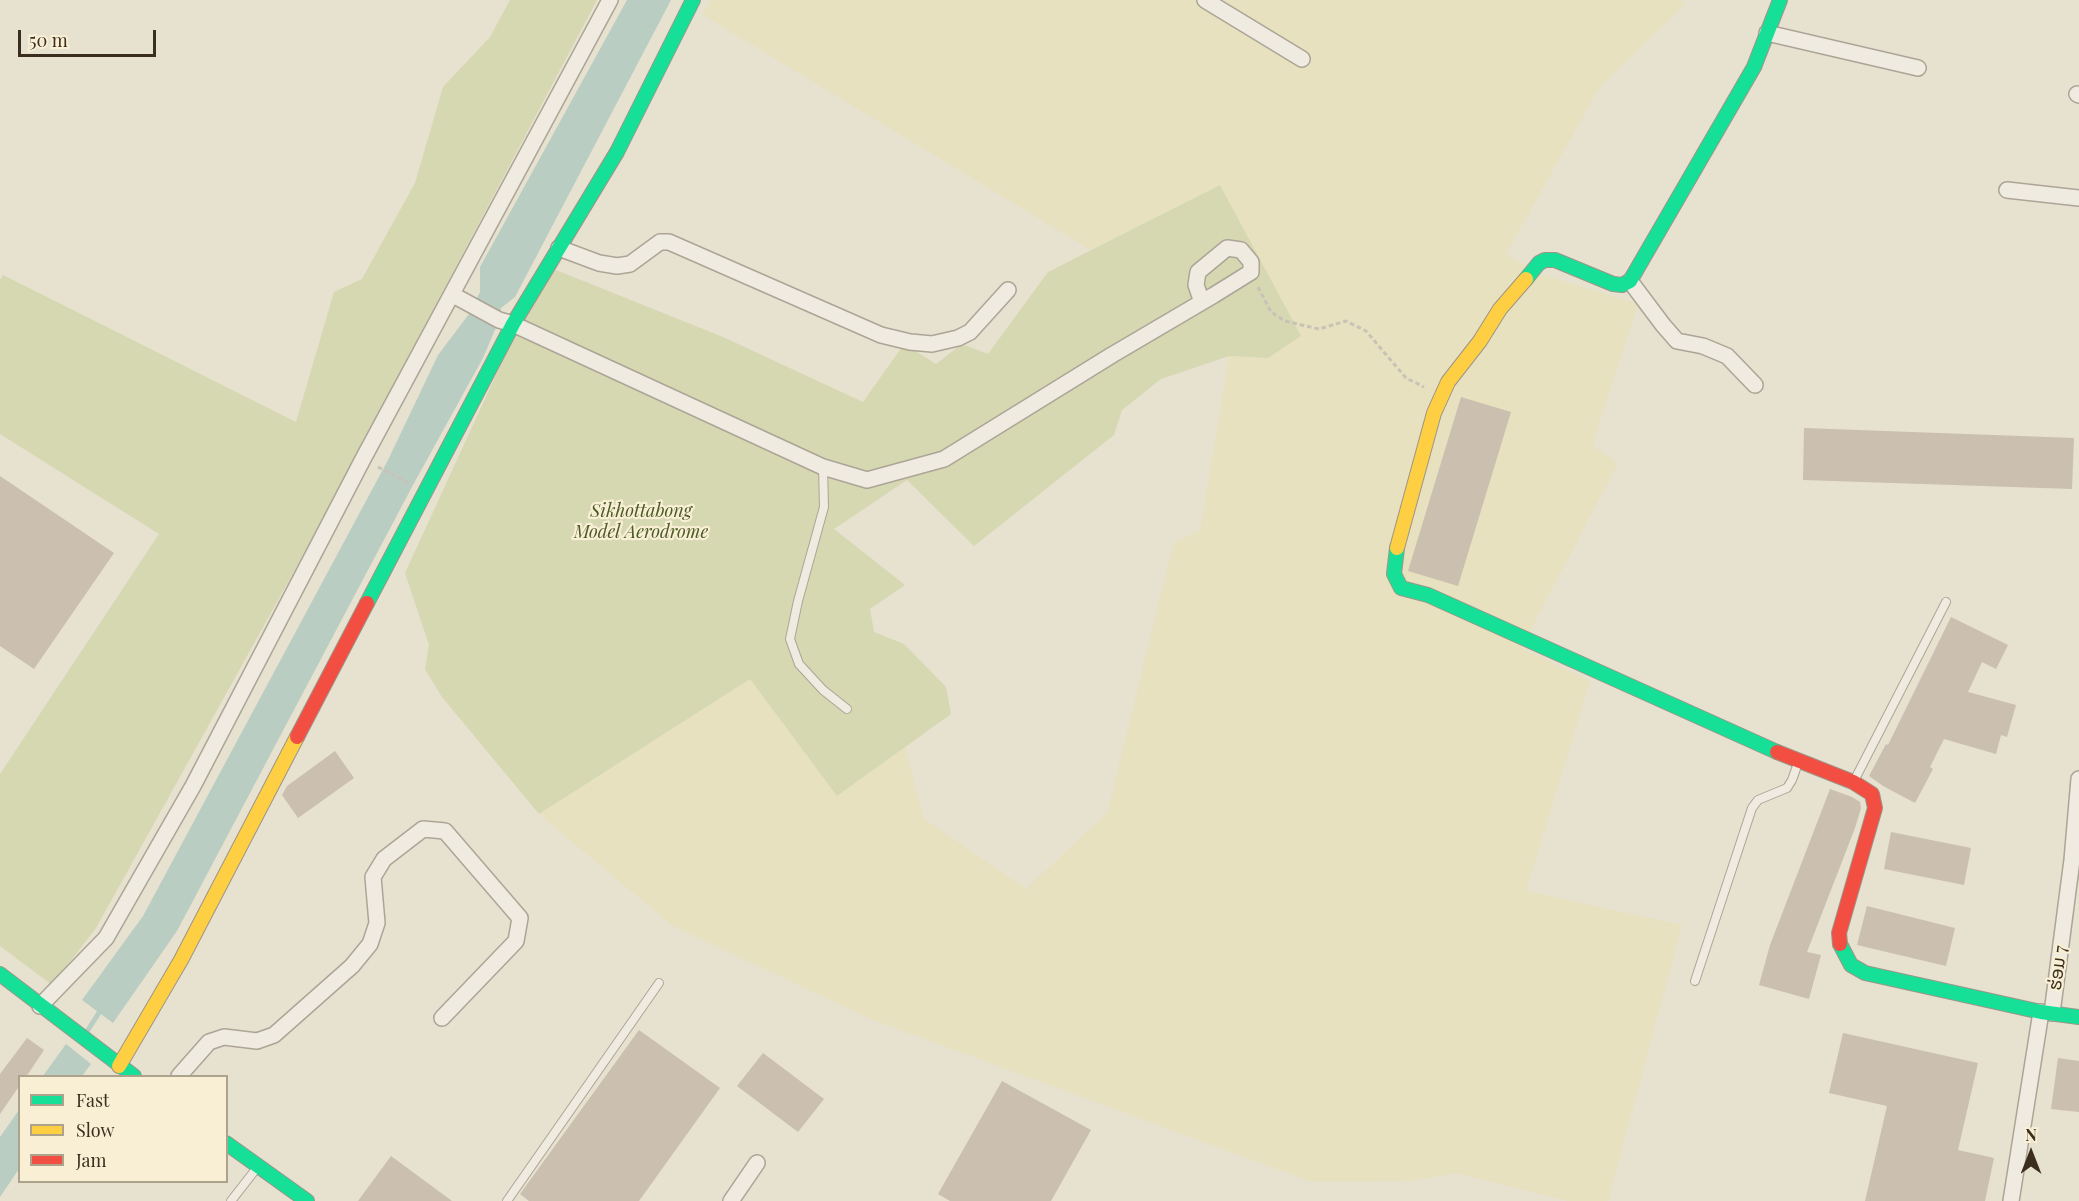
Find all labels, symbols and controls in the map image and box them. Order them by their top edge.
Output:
scale bar [21,18,159,56]
text: 50 m [29,28,68,52]
park label: Sikhottabong Model Aerodrome [574,500,708,542]
street label: ຮ່ອມ 7 [2044,944,2072,992]
legend [18,1075,228,1183]
text: Fast [76,1088,109,1112]
text: Slow [76,1118,114,1142]
north arrow [2001,1123,2061,1183]
text: N [2025,1124,2037,1145]
text: Jam [76,1148,106,1172]

